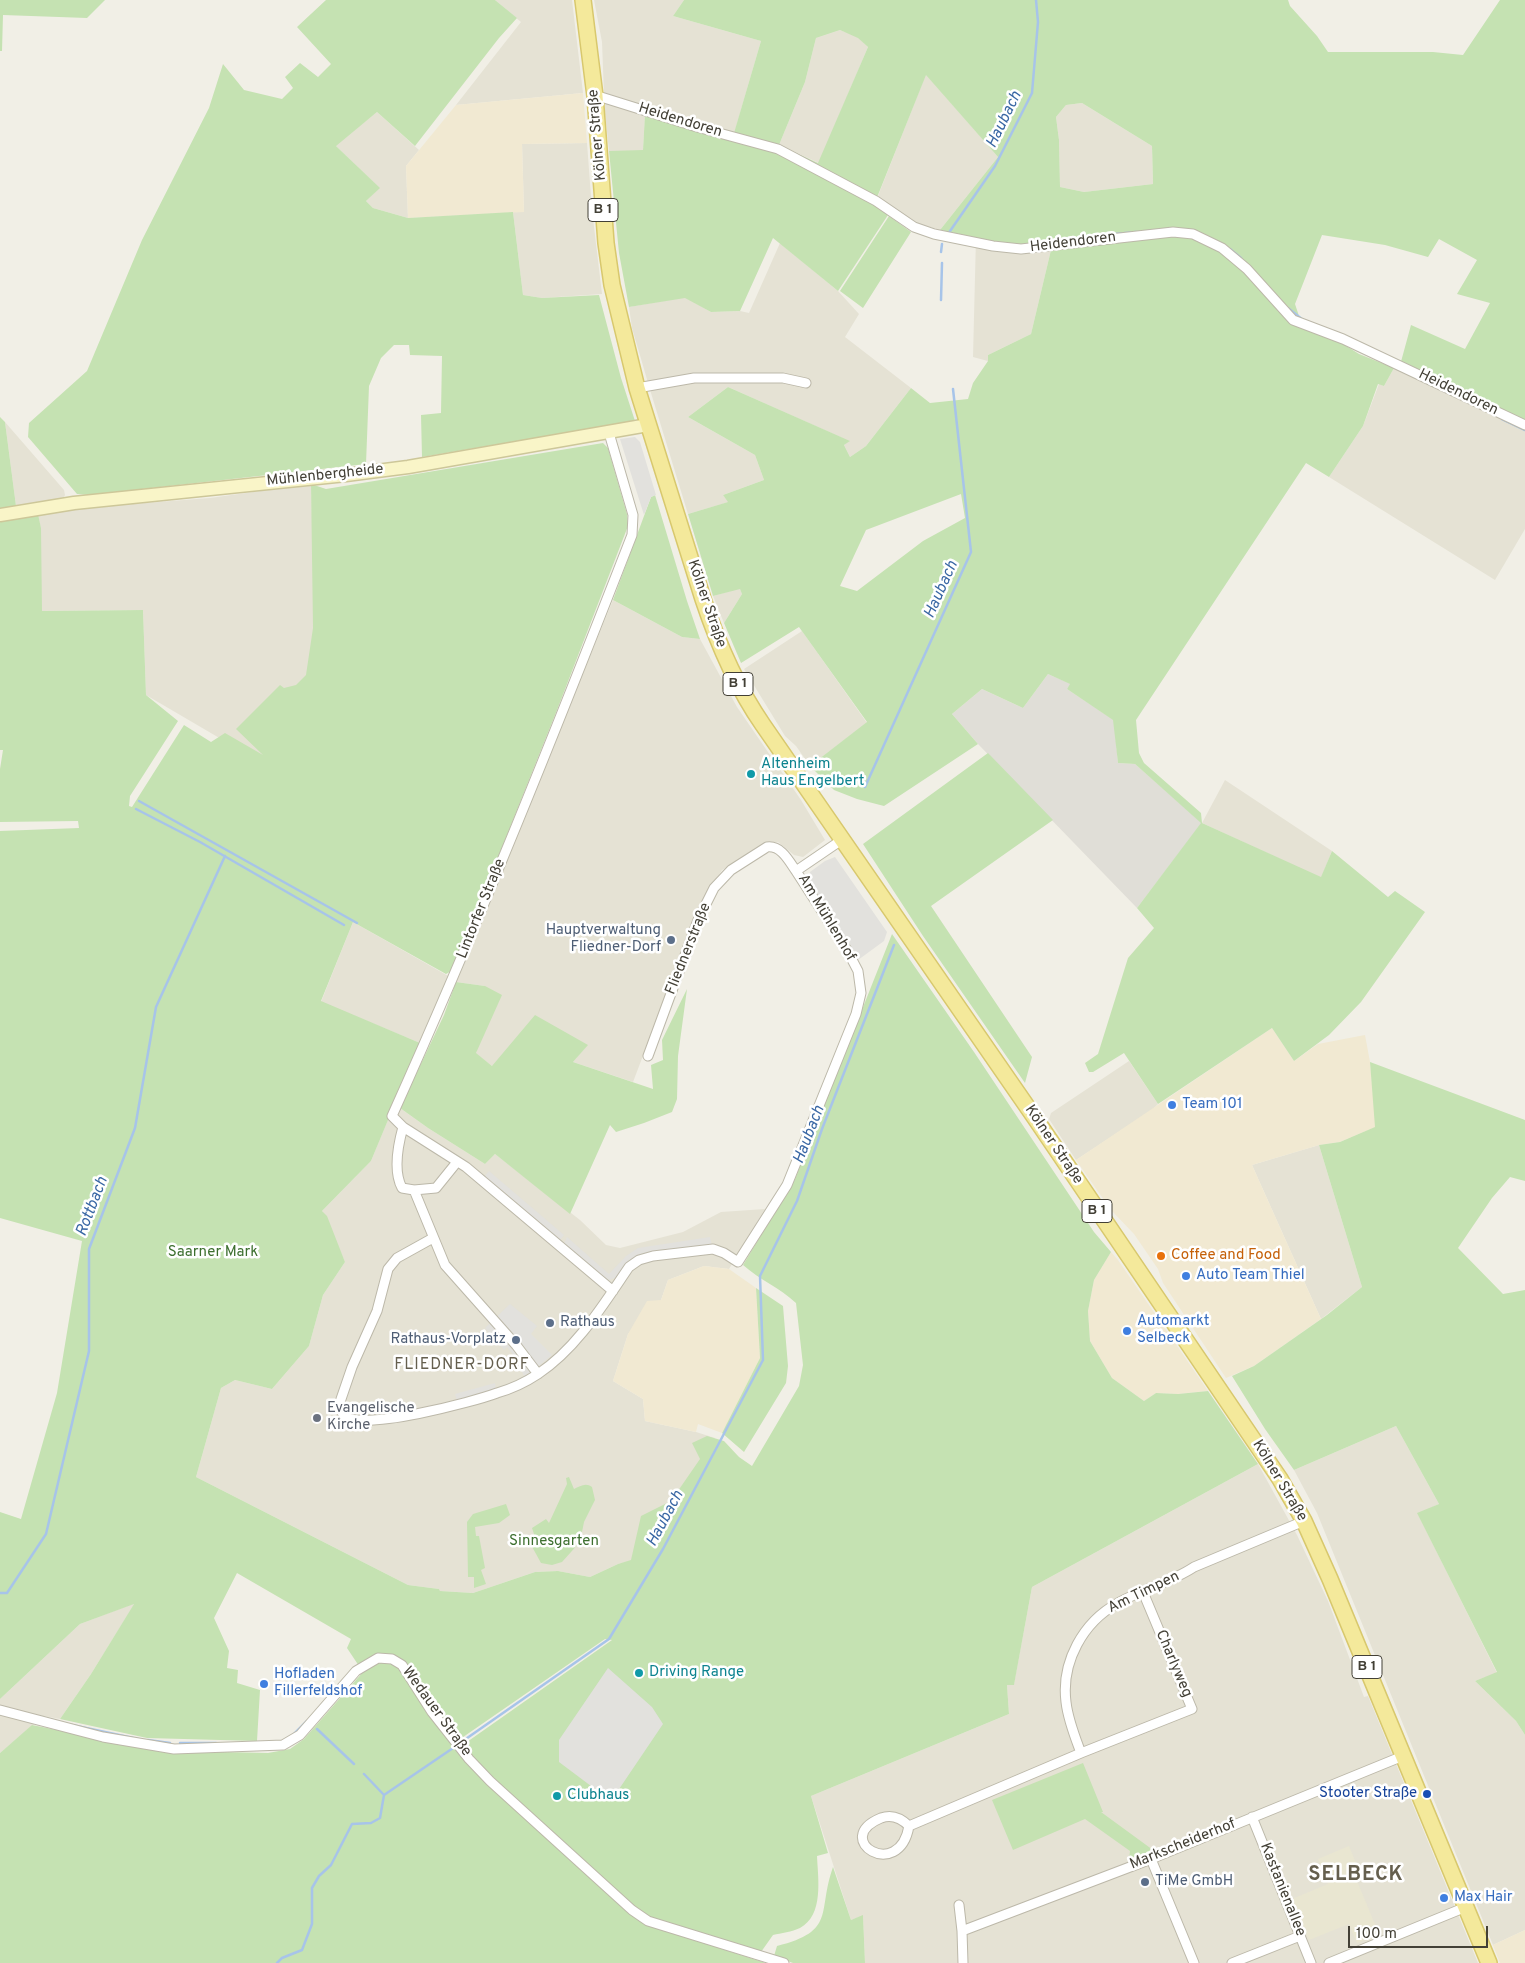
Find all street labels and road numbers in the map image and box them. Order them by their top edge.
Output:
street label: Kölner Straße [585,89,611,181]
street label: Heidendoren [636,100,724,142]
road number: B 1 [588,198,618,222]
street label: Heidendoren [1029,229,1117,257]
street label: Heidendoren [1415,366,1501,420]
street label: Mühlenbergheide [266,461,384,491]
street label: Kölner Straße [683,558,729,650]
road number: B 1 [723,672,753,696]
street label: Lintorfer Straße [454,856,510,962]
street label: Am Mühlenhof [793,871,859,965]
street label: Fliednerstraße [662,901,716,997]
street label: Kölner Straße [1020,1102,1086,1188]
road number: B 1 [1082,1200,1112,1222]
street label: Kölner Straße [1248,1437,1310,1525]
street label: Am Timpen [1105,1568,1183,1618]
street label: Charlyweg [1151,1628,1195,1700]
road number: B 1 [1352,1655,1382,1678]
street label: Wedauer Straße [397,1664,475,1760]
street label: Markscheiderhof [1128,1816,1238,1874]
street label: Kastanienallee [1255,1841,1309,1939]

